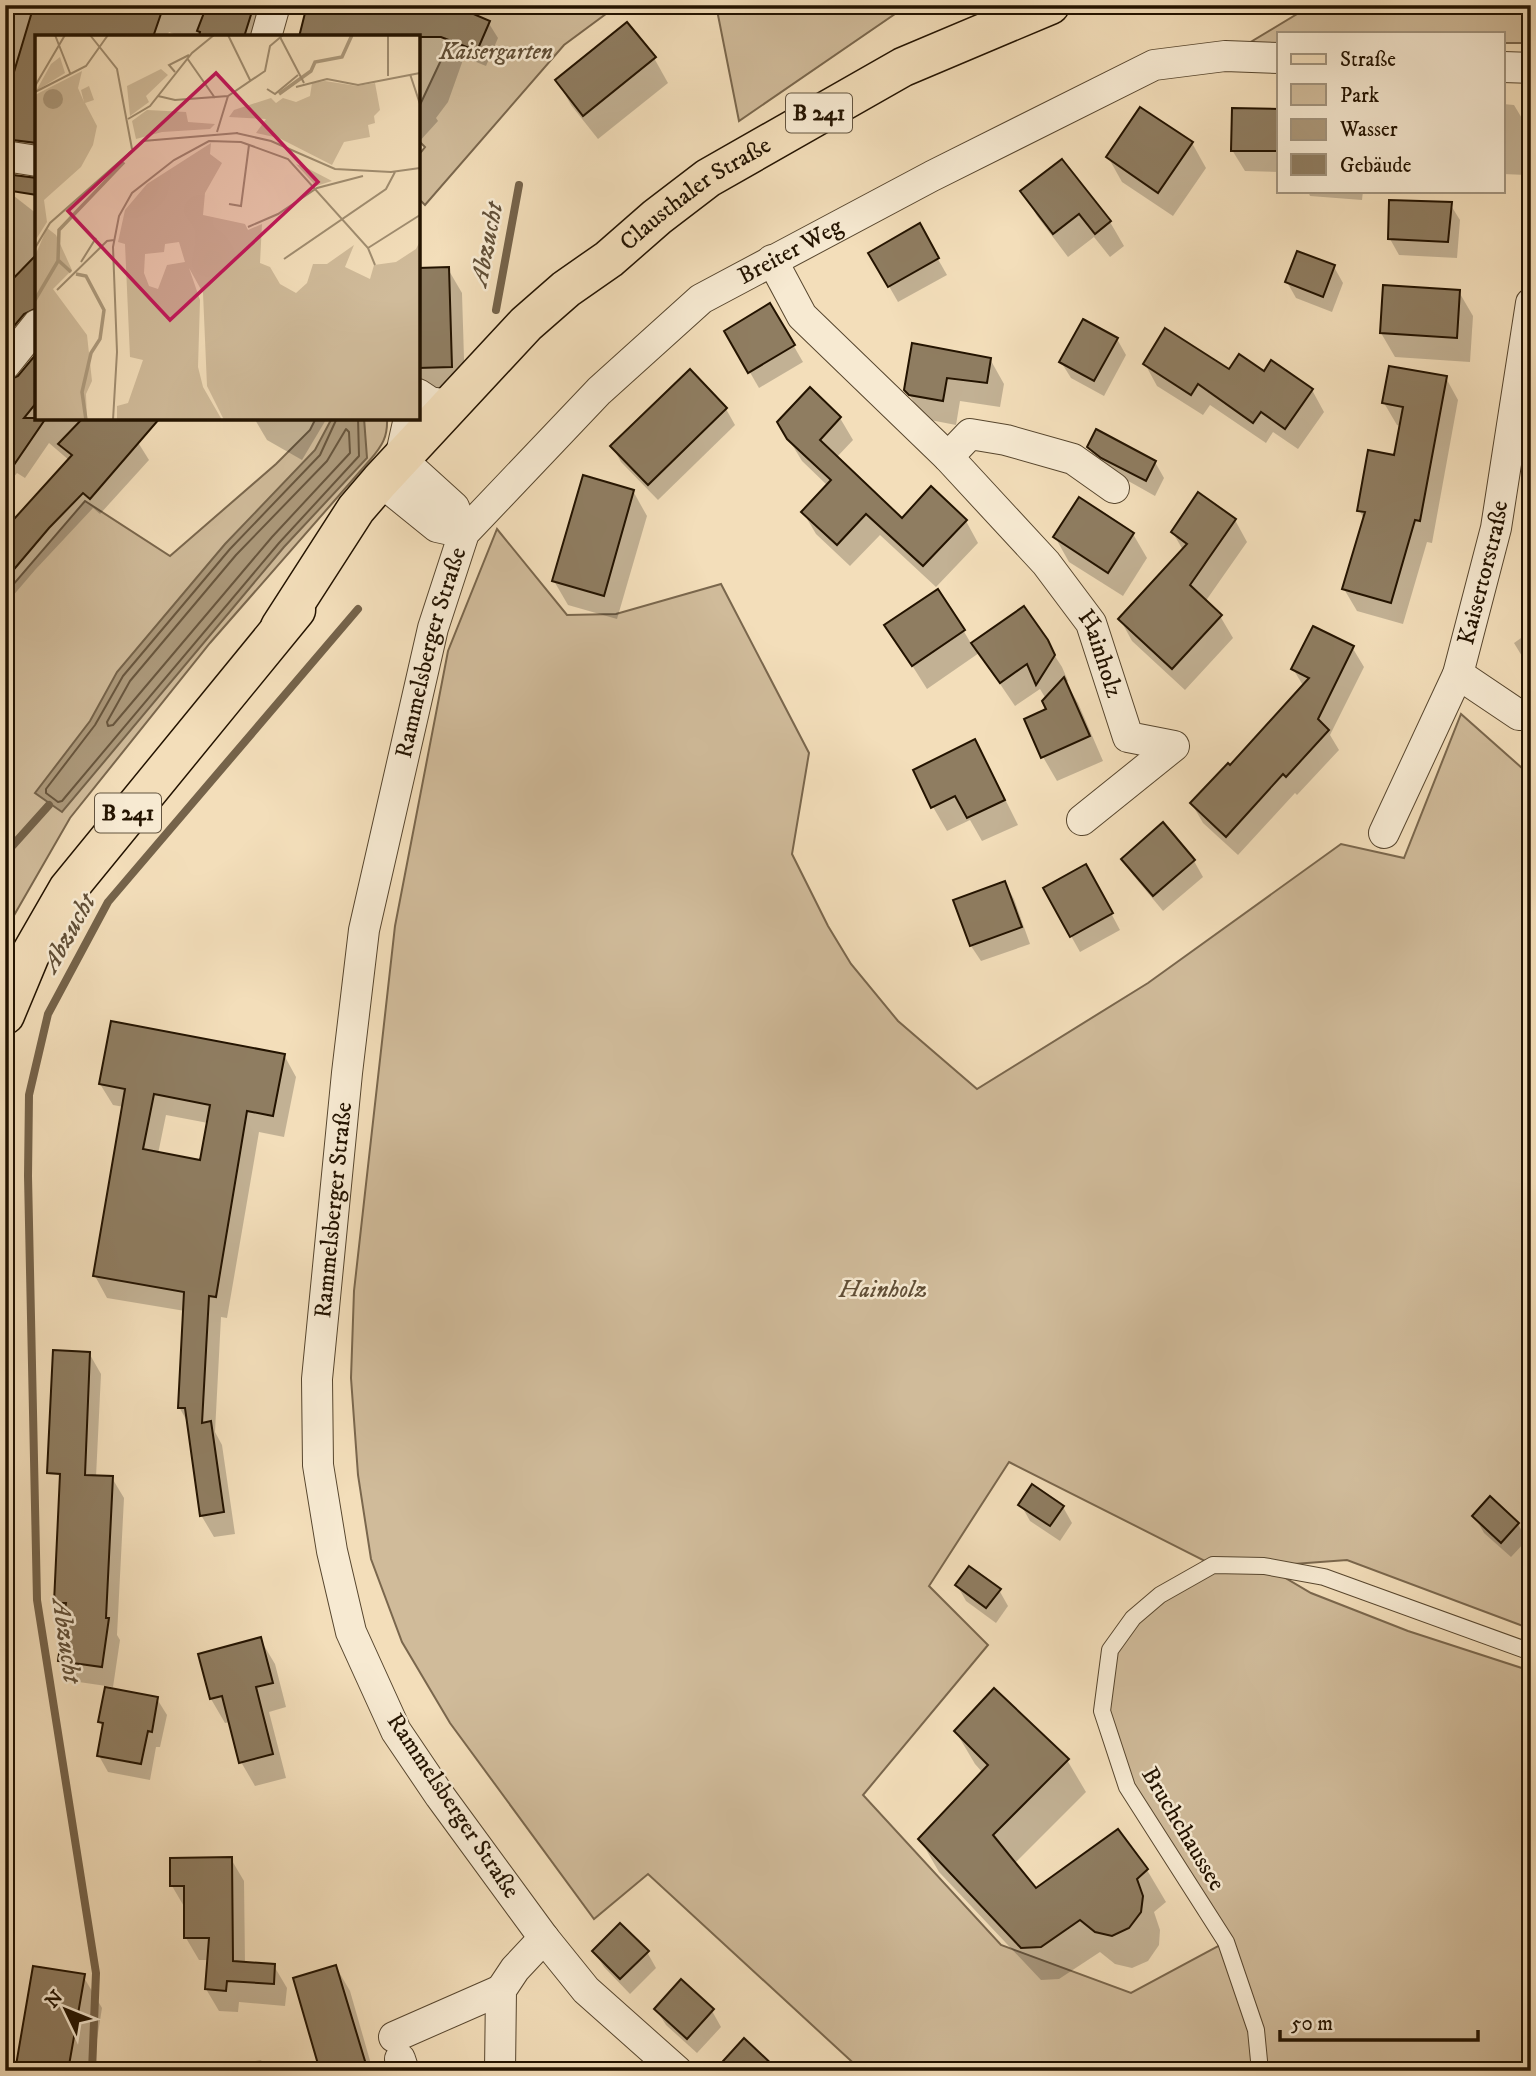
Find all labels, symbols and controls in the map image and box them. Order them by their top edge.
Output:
legend [1277,32,1504,192]
inset map [35,35,420,420]
park label: Kaisergarten [438,37,553,67]
text: Straße [1340,47,1396,73]
text: Park [1340,83,1380,109]
road number: B 241 [786,94,852,132]
text: Wasser [1339,117,1398,143]
street label: Clausthaler Straße [614,130,776,257]
text: Gebäude [1340,153,1412,179]
water label: Abzucht [462,197,512,291]
street label: Breiter Weg [733,211,848,291]
street label: Kaisertorstraße [1451,498,1515,648]
street label: Rammelsberger Straße [389,543,473,761]
street label: Hainholz [1071,603,1129,702]
road number: B 241 [95,793,161,832]
water label: Abzucht [33,886,105,980]
street label: Rammelsberger Straße [308,1101,359,1320]
park label: Hainholz [838,1275,927,1305]
water label: Abzucht [43,1594,88,1687]
street label: Rammelsberger Straße [380,1708,526,1904]
street label: Bruchchaussee [1134,1762,1232,1896]
north arrow [32,1974,102,2044]
text: N [41,1986,69,2013]
scale bar [1280,1999,1478,2043]
text: 50 m [1291,2011,1333,2037]

